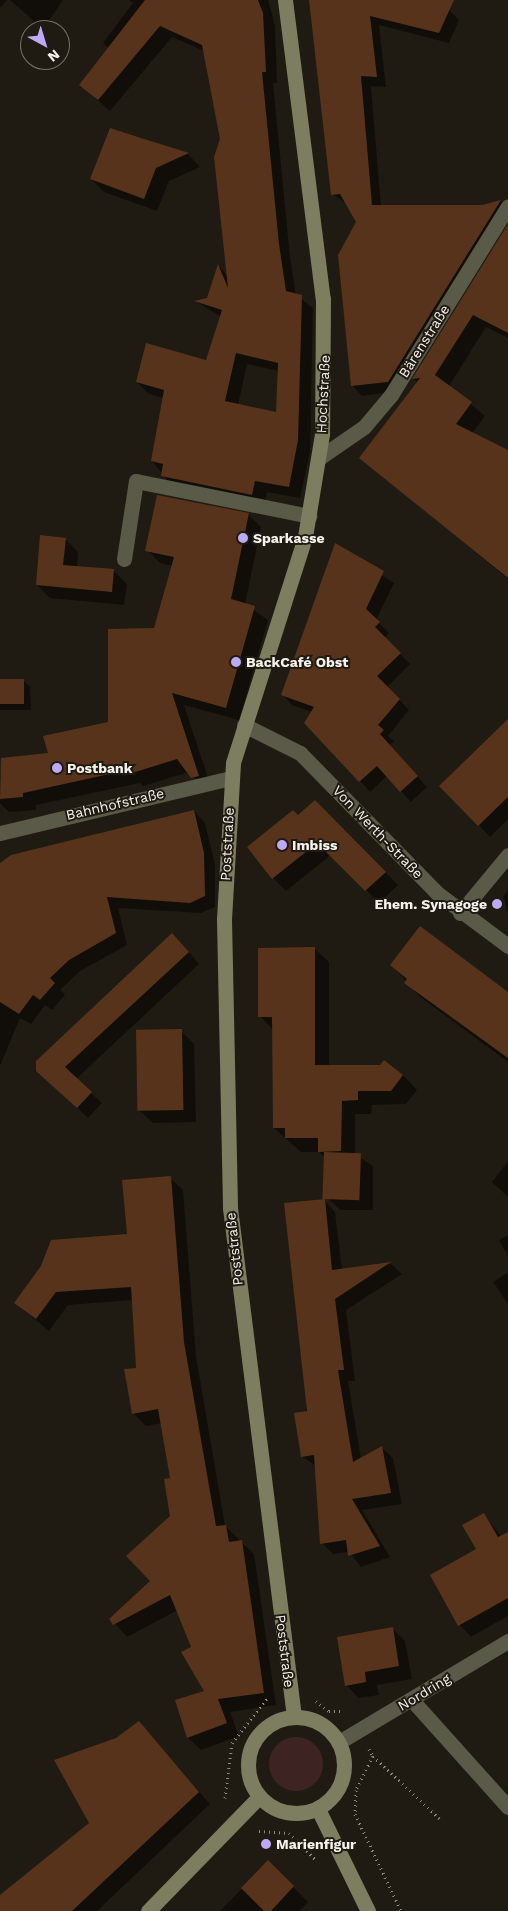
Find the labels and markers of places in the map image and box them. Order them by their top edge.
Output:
place label: Sparkasse [253,530,325,546]
marker: Sparkasse [237,532,249,544]
place label: BackCafé Obst [246,654,348,670]
marker: BackCafé Obst [230,656,242,668]
place label: Postbank [67,760,132,776]
marker: Postbank [51,762,63,774]
place label: Imbiss [292,837,337,853]
marker: Imbiss [276,839,288,851]
place label: Ehem. Synagoge [374,896,487,912]
marker: Ehem. Synagoge [491,898,503,910]
place label: Marienfigur [276,1836,356,1852]
marker: Marienfigur [260,1838,272,1850]

